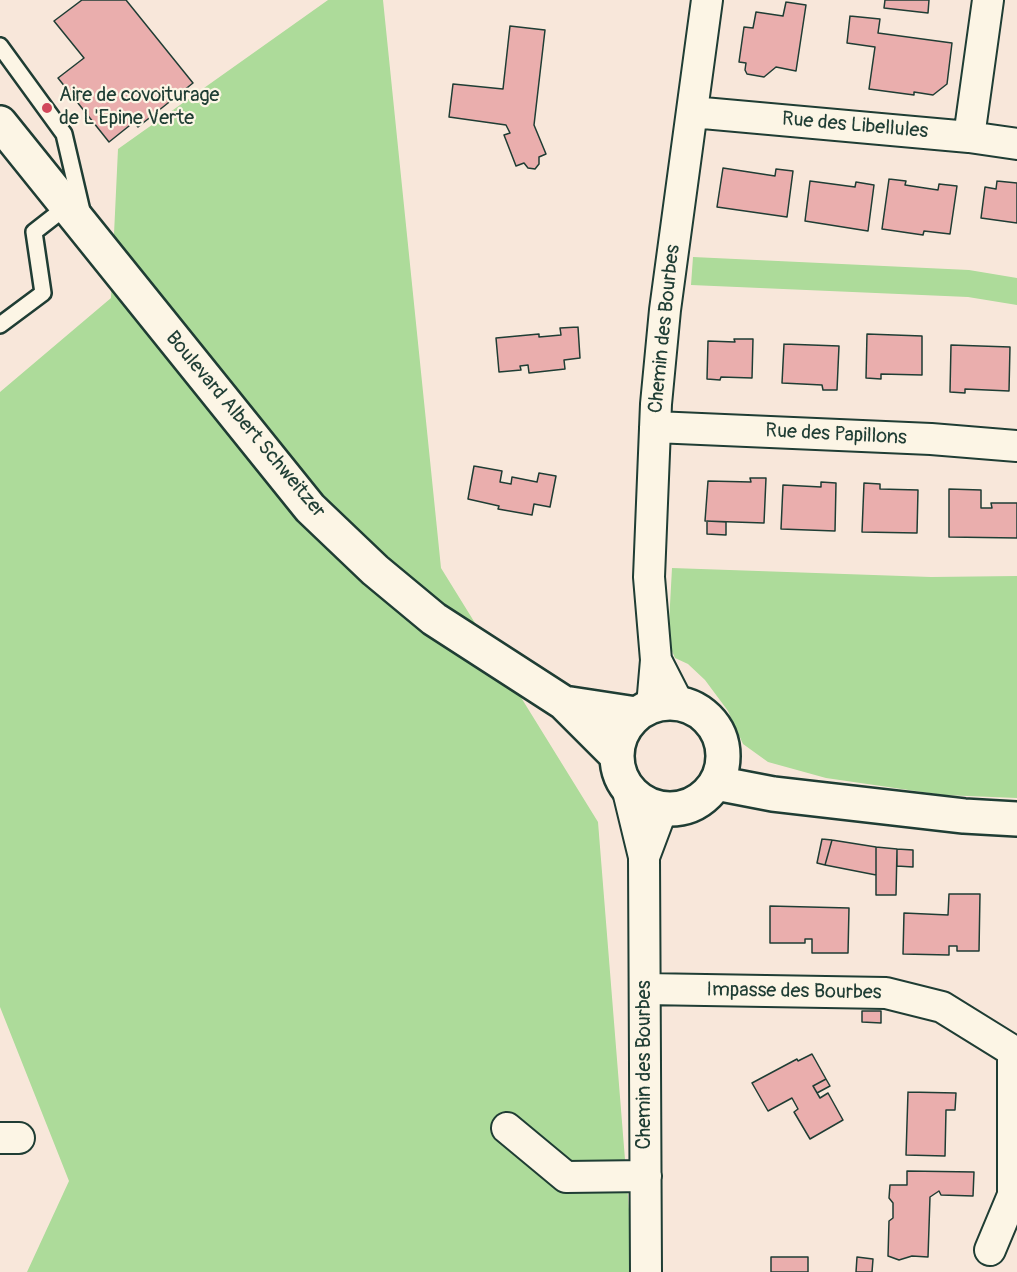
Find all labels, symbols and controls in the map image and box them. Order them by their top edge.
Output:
place label: Aire de covoiturage de L'Epine Verte [59,84,219,131]
marker: Aire de covoiturage de L'Epine Verte [40,101,54,115]
street label: Rue des Libellules [781,108,929,144]
street label: Chemin des Bourbes [644,244,686,414]
street label: Boulevard Albert Schweitzer [160,327,330,523]
street label: Rue des Papillons [765,419,907,451]
street label: Impasse des Bourbes [706,978,882,1006]
street label: Chemin des Bourbes [633,980,657,1150]

